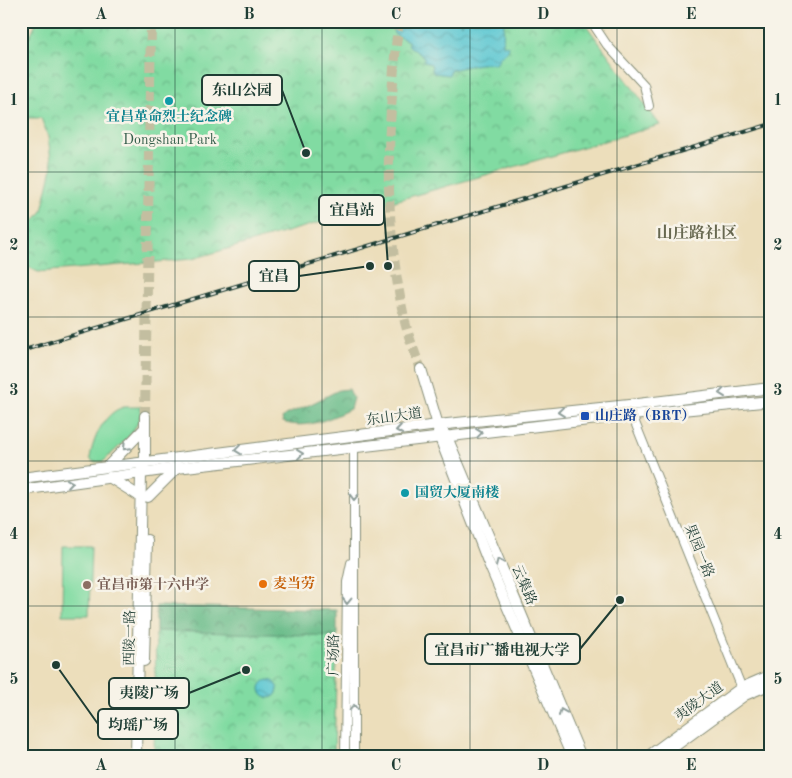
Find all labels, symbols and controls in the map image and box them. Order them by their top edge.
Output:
text: A [95,7,107,23]
text: B [243,7,255,23]
text: C [391,7,401,23]
text: D [537,7,549,23]
text: E [685,7,697,23]
callout: 东山公园 [202,75,282,105]
text: 东山公园 [212,82,272,99]
text: 1 [9,93,19,109]
text: 1 [773,93,783,109]
marker: 宜昌革命烈士纪念碑 [163,95,175,107]
place label: 宜昌革命烈士纪念碑 [106,108,232,124]
park label: Dongshan Park [123,133,217,147]
callout: 宜昌站 [319,195,384,225]
text: 宜昌站 [329,201,375,219]
district label: 山庄路社区 [657,223,737,242]
text: 2 [9,238,19,254]
text: 2 [773,238,783,254]
callout: 宜昌 [249,261,299,291]
text: 宜昌 [259,267,289,285]
text: 3 [9,383,19,399]
text: 3 [773,383,783,399]
one-way arrow [718,387,726,398]
street label: 东山大道 [365,405,423,428]
one-way arrow [557,406,565,417]
place label: 山庄路（BRT） [595,407,695,423]
marker: 山庄路（BRT） [579,410,591,422]
one-way arrow [395,424,403,435]
one-way arrow [475,428,483,439]
one-way arrow [123,441,132,450]
one-way arrow [234,444,242,455]
one-way arrow [297,449,305,460]
one-way arrow [65,478,74,488]
place label: 国贸大厦南楼 [415,485,499,500]
marker: 国贸大厦南楼 [399,487,411,499]
one-way arrow [349,494,359,501]
street label: 果园一路 [682,522,717,580]
text: 4 [9,527,19,543]
text: 4 [773,527,783,543]
one-way arrow [495,558,506,567]
street label: 云集路 [509,563,540,607]
place label: 麦当劳 [273,575,315,591]
place label: 宜昌市第十六中学 [97,576,209,592]
marker: 麦当劳 [257,578,269,590]
marker: 宜昌市第十六中学 [81,579,93,591]
one-way arrow [342,598,352,606]
street label: 西陵一路 [122,610,137,666]
street label: 广场路 [326,634,341,676]
callout: 宜昌市广播电视大学 [425,634,580,664]
text: 宜昌市广播电视大学 [434,641,570,659]
text: 5 [9,672,19,688]
text: 5 [773,672,783,688]
callout: 夷陵广场 [109,678,189,708]
street label: 夷陵大道 [672,679,726,724]
text: 夷陵广场 [119,685,179,702]
one-way arrow [349,704,360,712]
one-way arrow [558,708,569,717]
callout: 均瑶广场 [98,709,178,739]
text: 均瑶广场 [108,717,168,734]
text: A [95,758,107,774]
text: B [243,758,255,774]
text: C [391,758,401,774]
text: D [537,758,549,774]
text: E [685,758,697,774]

